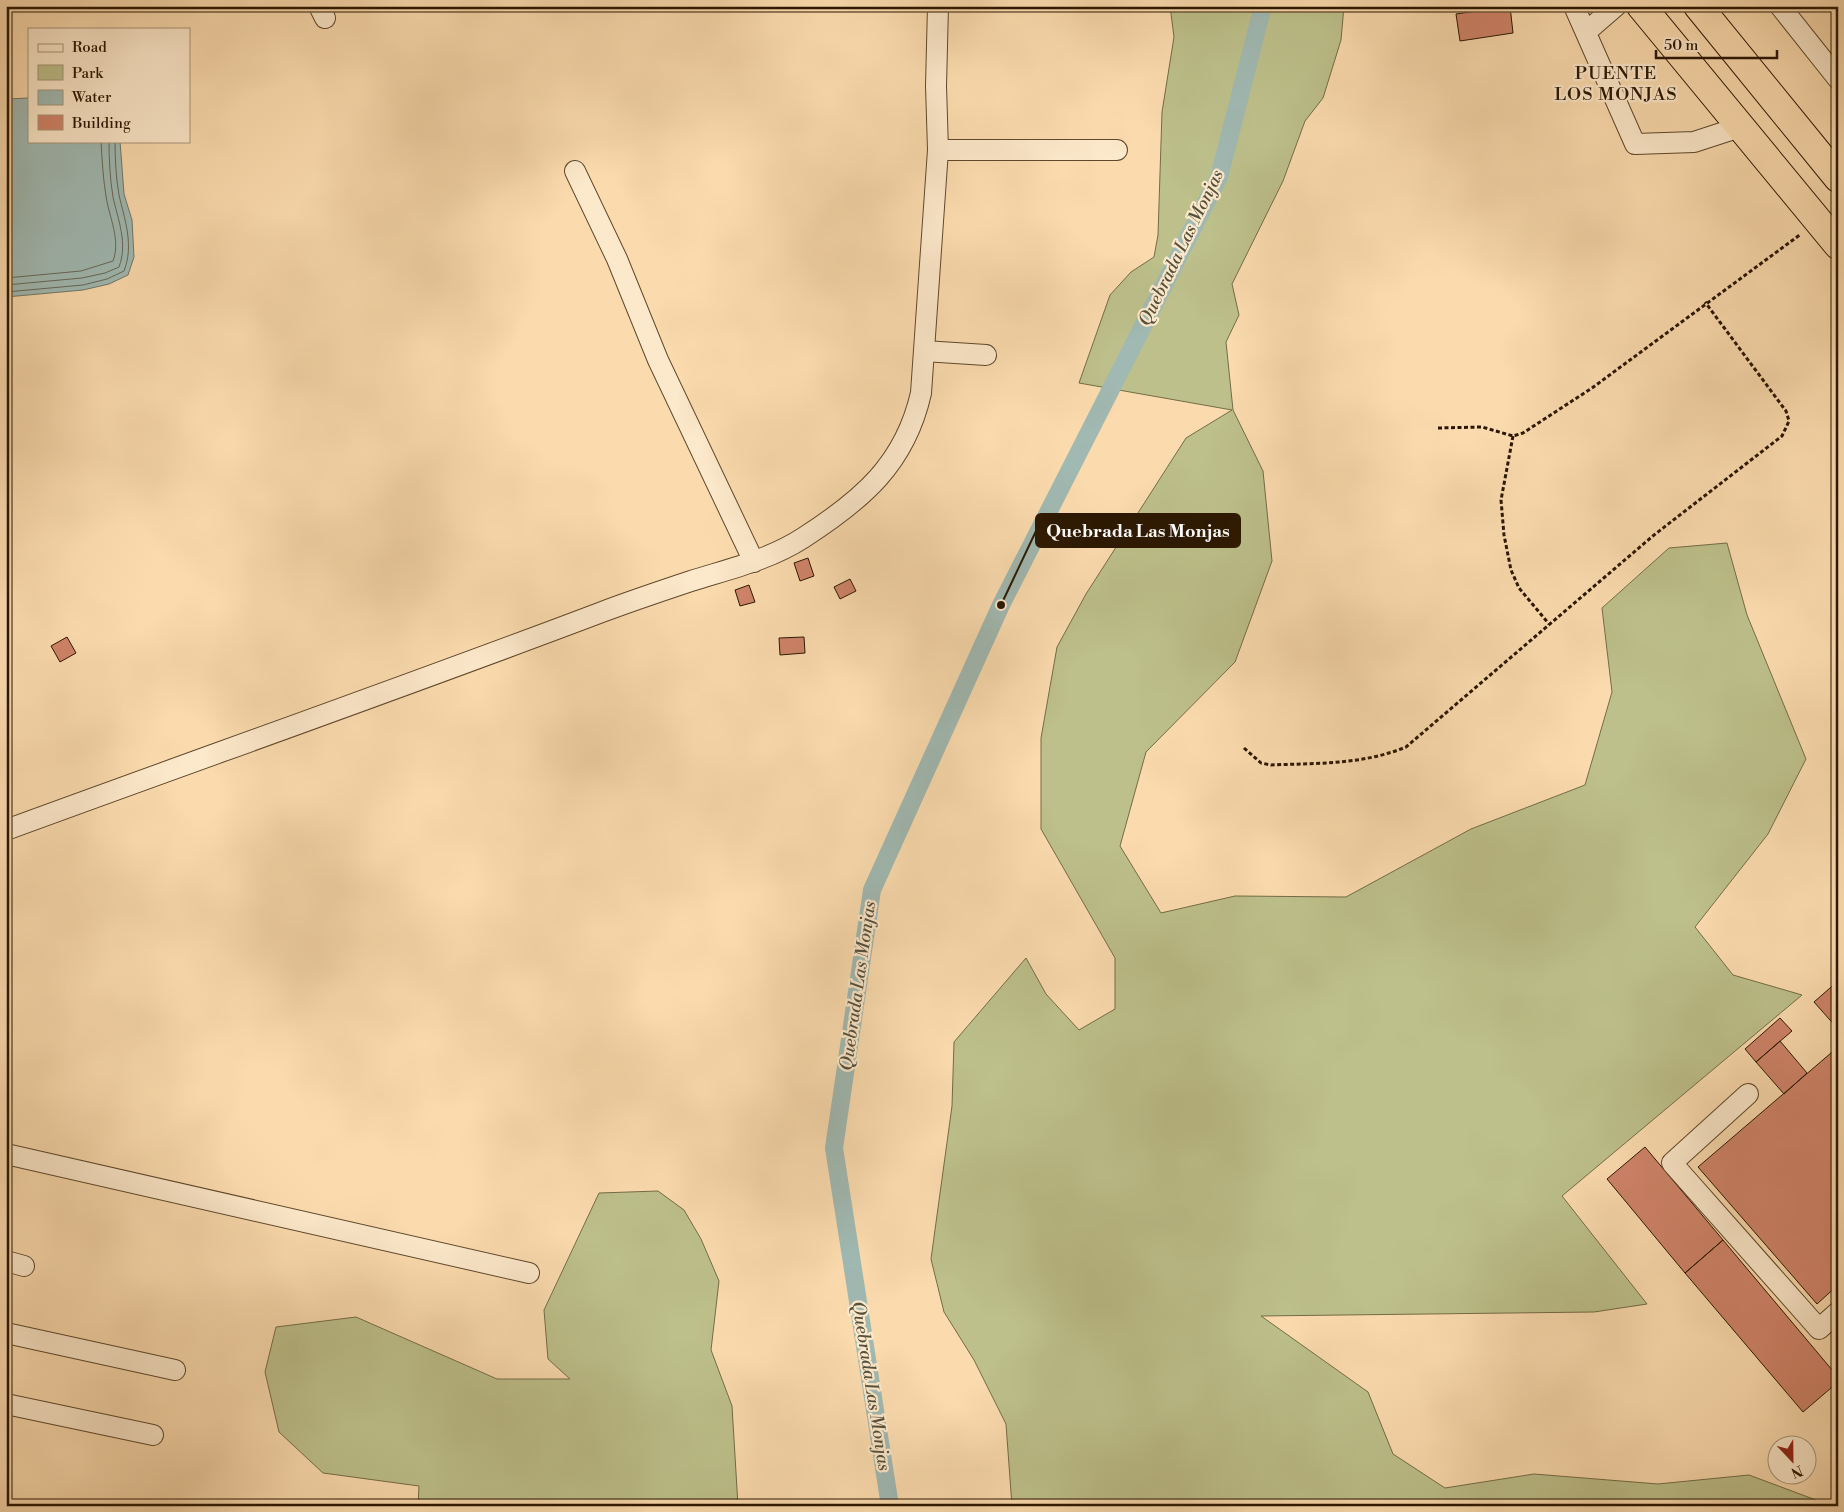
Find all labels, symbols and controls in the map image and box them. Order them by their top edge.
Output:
legend [28,28,190,142]
scale bar [1656,28,1778,60]
text: 50 m [1664,36,1698,55]
text: Road [72,38,107,57]
district label: PUENTE LOS MONJAS [1554,62,1678,106]
text: Park [72,64,104,83]
text: Water [71,88,112,107]
text: Building [71,114,131,133]
water label: Quebrada Las Monjas [1133,166,1229,330]
callout: Quebrada Las Monjas [1036,514,1240,547]
text: Quebrada Las Monjas [1046,520,1230,543]
water label: Quebrada Las Monjas [835,899,881,1072]
water label: Quebrada Las Monjas [846,1300,896,1473]
north arrow [1766,1434,1816,1484]
text: N [1788,1461,1805,1482]

